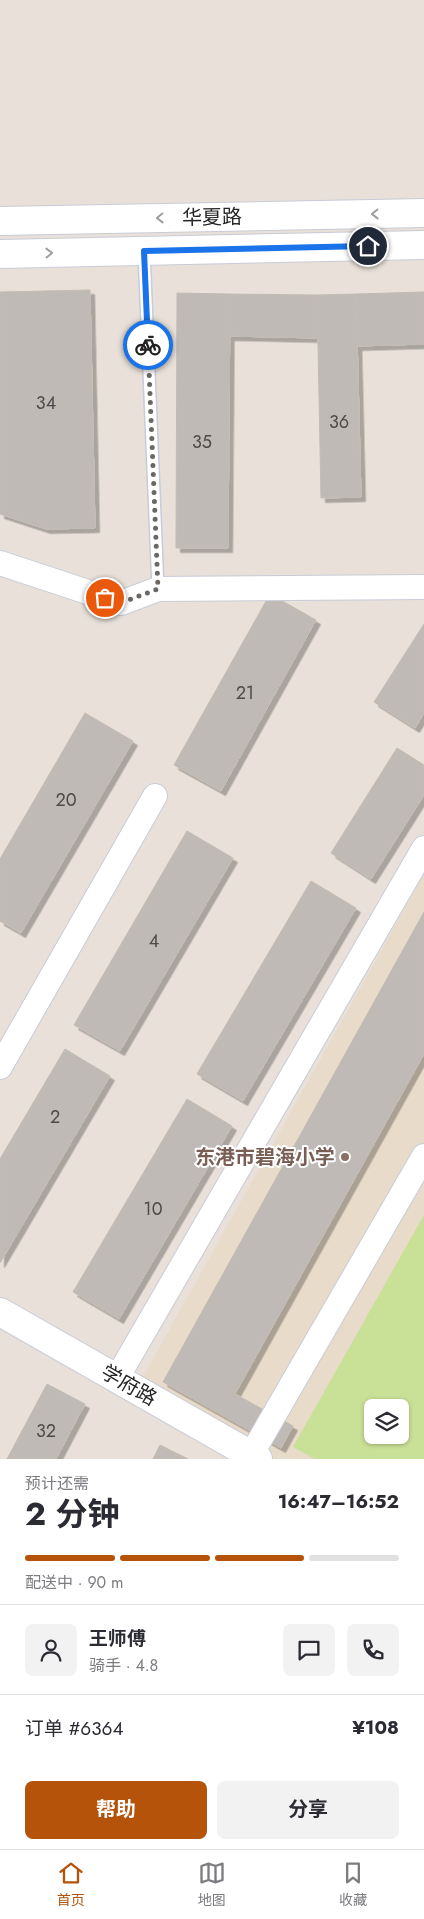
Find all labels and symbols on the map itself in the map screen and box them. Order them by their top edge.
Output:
street label: 华夏路 [182,202,242,233]
one-way arrow [371,209,379,219]
one-way arrow [156,213,164,223]
pin [347,225,389,267]
one-way arrow [45,248,53,258]
courier [123,320,173,370]
house number: 34 [36,390,56,416]
house number: 36 [329,409,349,435]
house number: 35 [192,429,212,455]
pin [84,577,126,619]
house number: 21 [236,680,254,706]
house number: 20 [55,787,77,813]
house number: 4 [149,928,159,954]
house number: 2 [50,1104,60,1130]
place label: 东港市碧海小学 [195,1143,335,1172]
marker: 东港市碧海小学 [339,1151,351,1163]
house number: 10 [144,1196,163,1222]
street label: 学府路 [96,1358,162,1413]
house number: 32 [36,1418,56,1444]

